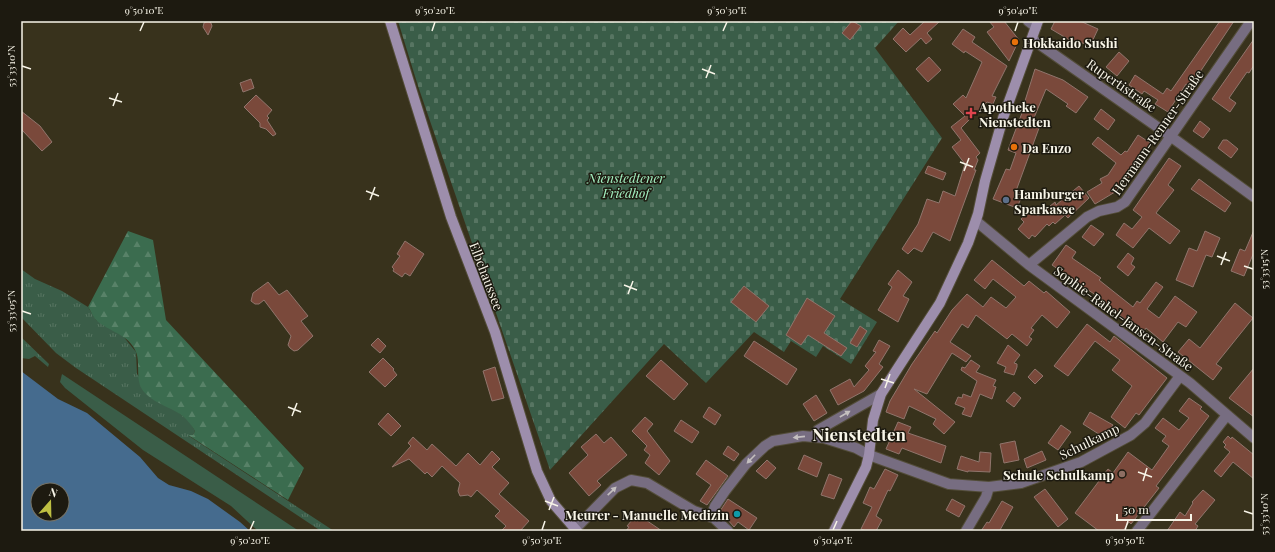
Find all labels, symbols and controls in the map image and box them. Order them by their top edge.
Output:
text: 9°50'10"E [125,3,163,17]
text: 9°50'20"E [415,3,455,17]
text: 9°50'30"E [707,3,747,17]
text: 9°50'40"E [998,3,1038,17]
place label: Hokkaido Sushi [1023,34,1118,51]
marker: Hokkaido Sushi [1010,37,1020,47]
text: 53°33'10"N [4,45,18,87]
street label: Rupertistraße [1084,55,1160,115]
street label: Hermann-Renner-Straße [1107,66,1207,198]
place label: Apotheke Nienstedten [978,98,1051,130]
marker: Apotheke Nienstedten [966,108,976,118]
place label: Da Enzo [1022,139,1071,156]
marker: Da Enzo [1009,142,1019,152]
park label: Nienstedtener Friedhof [586,169,665,201]
place label: Hamburger Sparkasse [1014,185,1084,217]
marker: Hamburger Sparkasse [1001,195,1011,205]
street label: Elbchaussee [466,239,508,313]
text: 53°33'15"N [1257,249,1271,289]
street label: Sophie-Rahel-Jansen-Straße [1051,262,1197,375]
text: 53°33'05"N [4,290,18,332]
one-way arrow [839,411,851,418]
street label: Schulkamp [1056,419,1122,463]
district label: Nienstedten [812,423,906,445]
one-way arrow [793,434,805,440]
one-way arrow [746,454,756,464]
place label: Schule Schulkamp [1003,466,1114,483]
marker: Schule Schulkamp [1117,469,1127,479]
north arrow [30,482,70,522]
text: N [47,484,60,501]
one-way arrow [607,486,617,496]
text: 53°33'10"N [1257,493,1271,535]
scale bar [1117,496,1191,522]
text: 50 m [1123,501,1149,517]
place label: Meurer - Manuelle Medizin [565,506,729,523]
marker: Meurer - Manuelle Medizin [732,509,742,519]
text: 9°50'20"E [230,533,270,547]
text: 9°50'30"E [522,533,562,547]
text: 9°50'40"E [813,533,853,547]
text: 9°50'50"E [1105,533,1145,547]

